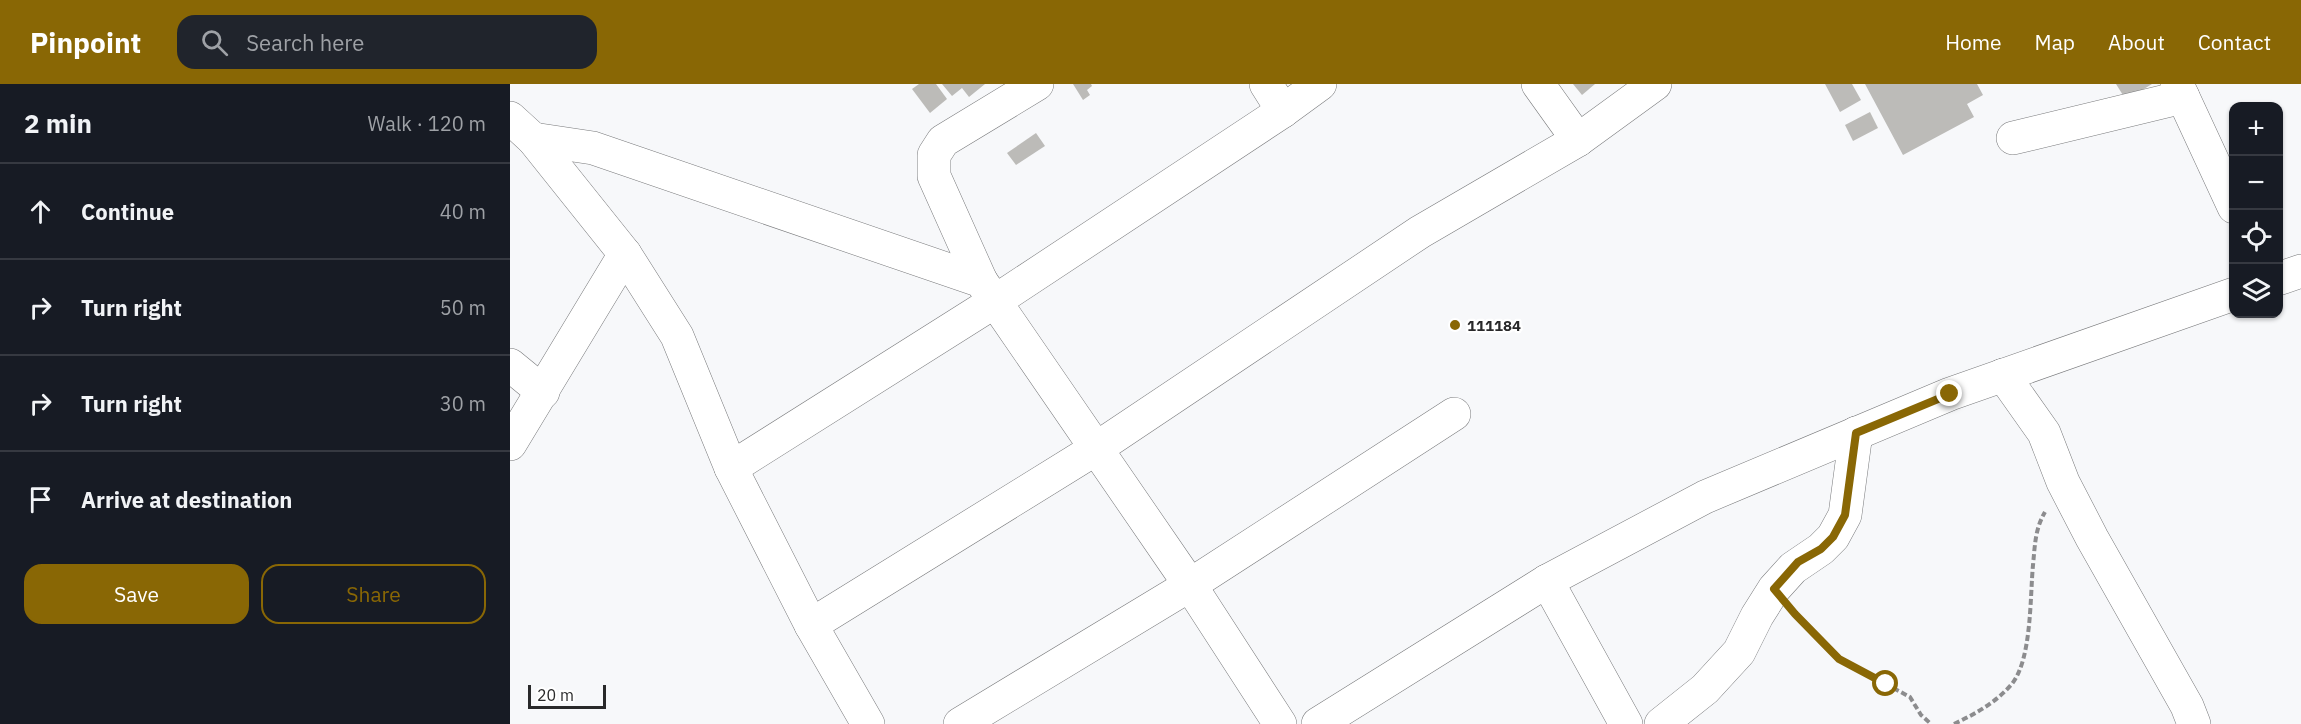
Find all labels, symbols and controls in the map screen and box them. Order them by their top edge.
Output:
search box [177,15,597,69]
text: Pinpoint [30,24,141,61]
icon: search [198,26,231,59]
text: Search here [246,28,364,57]
text: Home [1945,28,2002,56]
text: Map [2035,28,2075,56]
text: About [2108,28,2165,56]
text: Contact [2198,28,2271,56]
map controls [2229,102,2283,318]
button: + [2229,102,2283,156]
text: 2 min [24,106,92,140]
text: Walk · 120 m [368,110,486,137]
button: − [2229,156,2283,210]
icon: ahead [24,195,57,228]
text: Continue [81,197,174,226]
text: 40 m [440,198,486,225]
button: locate [2229,210,2283,264]
button: layers [2229,264,2283,318]
icon: right [24,291,57,324]
text: Turn right [81,293,182,322]
text: 50 m [440,294,486,321]
place label: 111184 [1467,316,1521,335]
marker: 111184 [1448,318,1462,332]
route end [1936,380,1962,406]
icon: right [24,387,57,420]
text: Turn right [81,389,182,418]
text: 30 m [440,390,486,417]
icon: arrive [24,483,57,516]
text: Arrive at destination [81,485,292,514]
button: Save [24,564,249,624]
button: Share [261,564,486,624]
route start [1872,670,1898,696]
scale bar [528,682,606,710]
text: 20 m [537,685,574,705]

